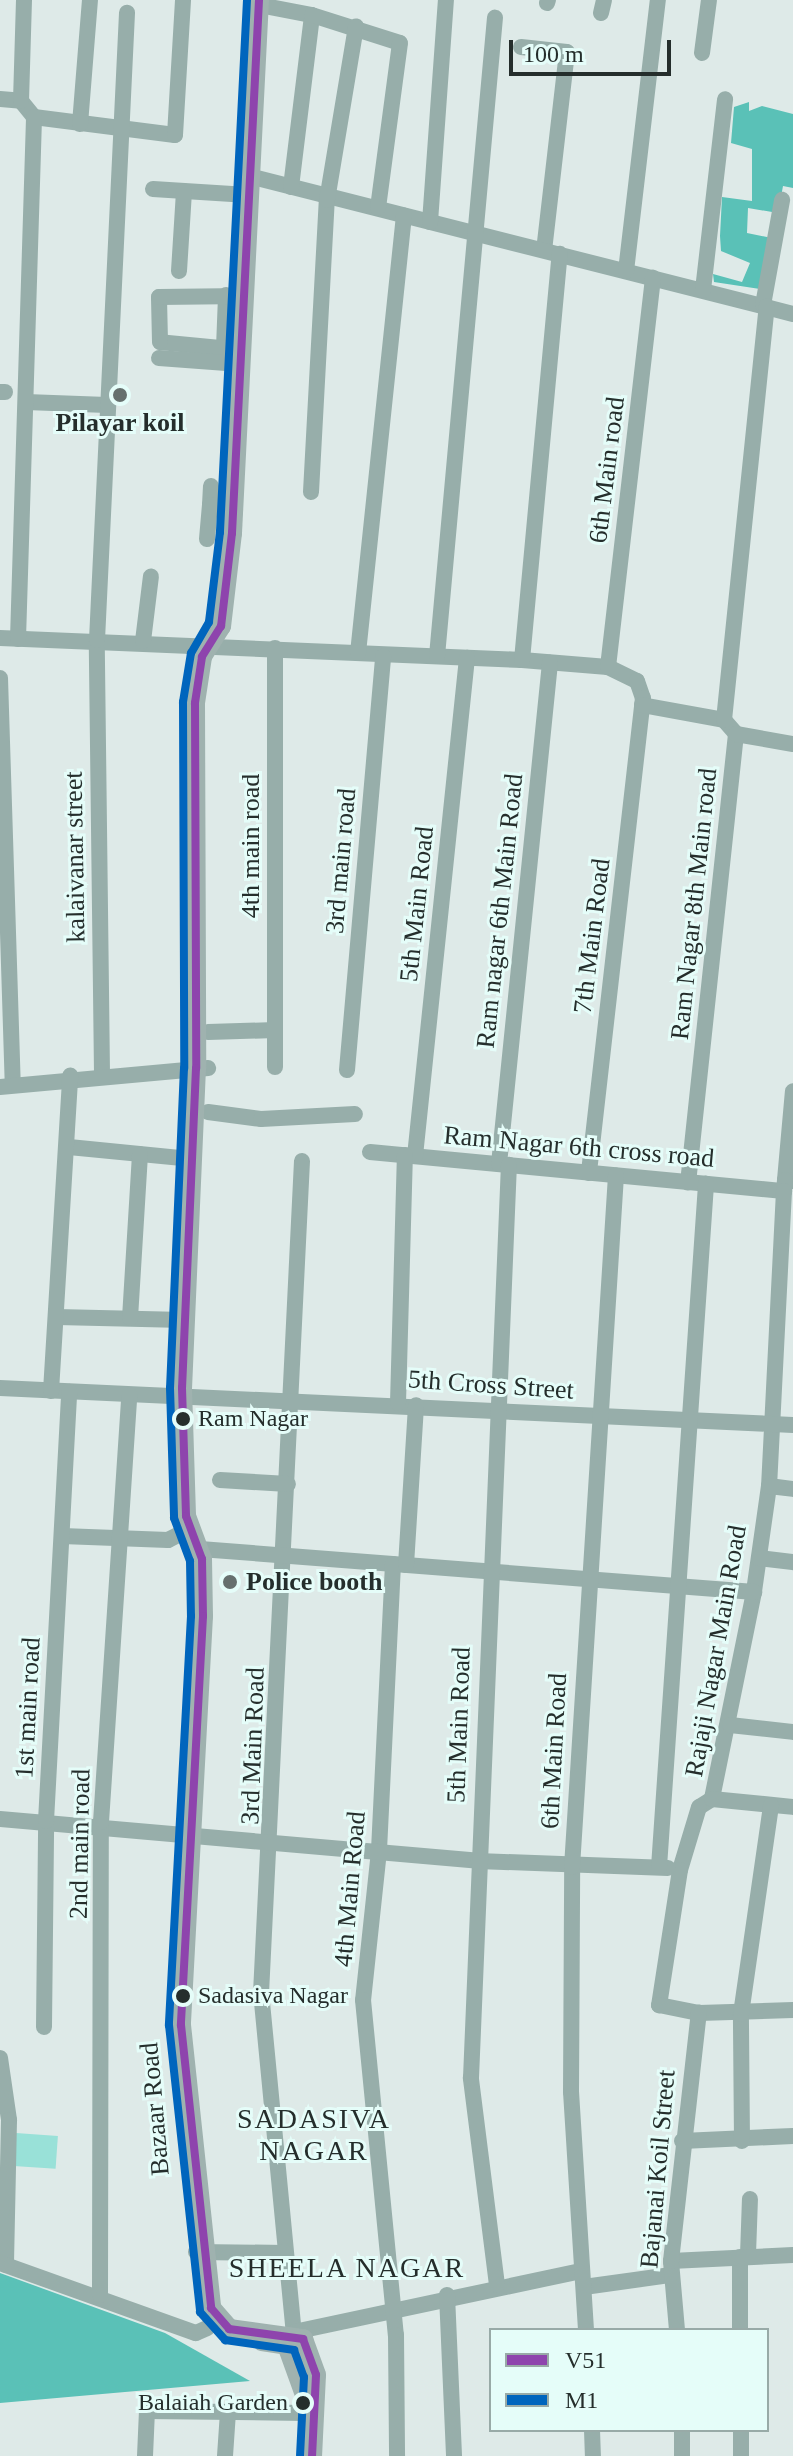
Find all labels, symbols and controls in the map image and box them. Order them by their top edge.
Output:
scale bar [513,24,675,74]
text: 100 m [523,41,584,67]
marker: Pilayar koil [111,386,129,404]
street label: 6th Main road [583,395,631,545]
place label: Pilayar koil [55,407,185,439]
street label: Ram Nagar 8th Main road [664,767,724,1041]
street label: kalaivanar street [58,771,92,943]
street label: Ram nagar 6th Main Road [470,772,530,1050]
street label: 4th main road [235,774,267,918]
street label: 3rd main road [319,787,363,935]
street label: 5th Main Road [393,825,441,983]
street label: 7th Main Road [567,857,617,1015]
street label: Ram Nagar 6th cross road [442,1120,716,1174]
street label: 5th Cross Street [407,1364,575,1406]
place label: Ram Nagar [198,1405,308,1433]
marker: Ram Nagar [175,1411,191,1427]
street label: Rajaji Nagar Main Road [679,1523,753,1779]
place label: Police booth [246,1566,382,1598]
marker: Police booth [221,1573,239,1591]
street label: 1st main road [9,1637,47,1779]
street label: 5th Main Road [441,1647,477,1803]
street label: 3rd Main Road [235,1667,271,1825]
street label: 6th Main Road [534,1672,574,1830]
street label: 2nd main road [63,1769,97,1919]
street label: 4th Main Road [328,1810,372,1968]
place label: Sadasiva Nagar [198,1982,348,2010]
marker: Sadasiva Nagar [175,1988,191,2004]
street label: Bazaar Road [134,2041,176,2177]
street label: Bajanai Koil Street [634,2068,682,2270]
district label: SADASIVA NAGAR [237,2102,391,2168]
district label: SHEELA NAGAR [228,2251,466,2285]
legend [489,2328,769,2432]
text: V51 [565,2347,606,2373]
text: M1 [565,2387,598,2413]
place label: Balaiah Garden [138,2389,288,2417]
marker: Balaiah Garden [295,2395,311,2411]

